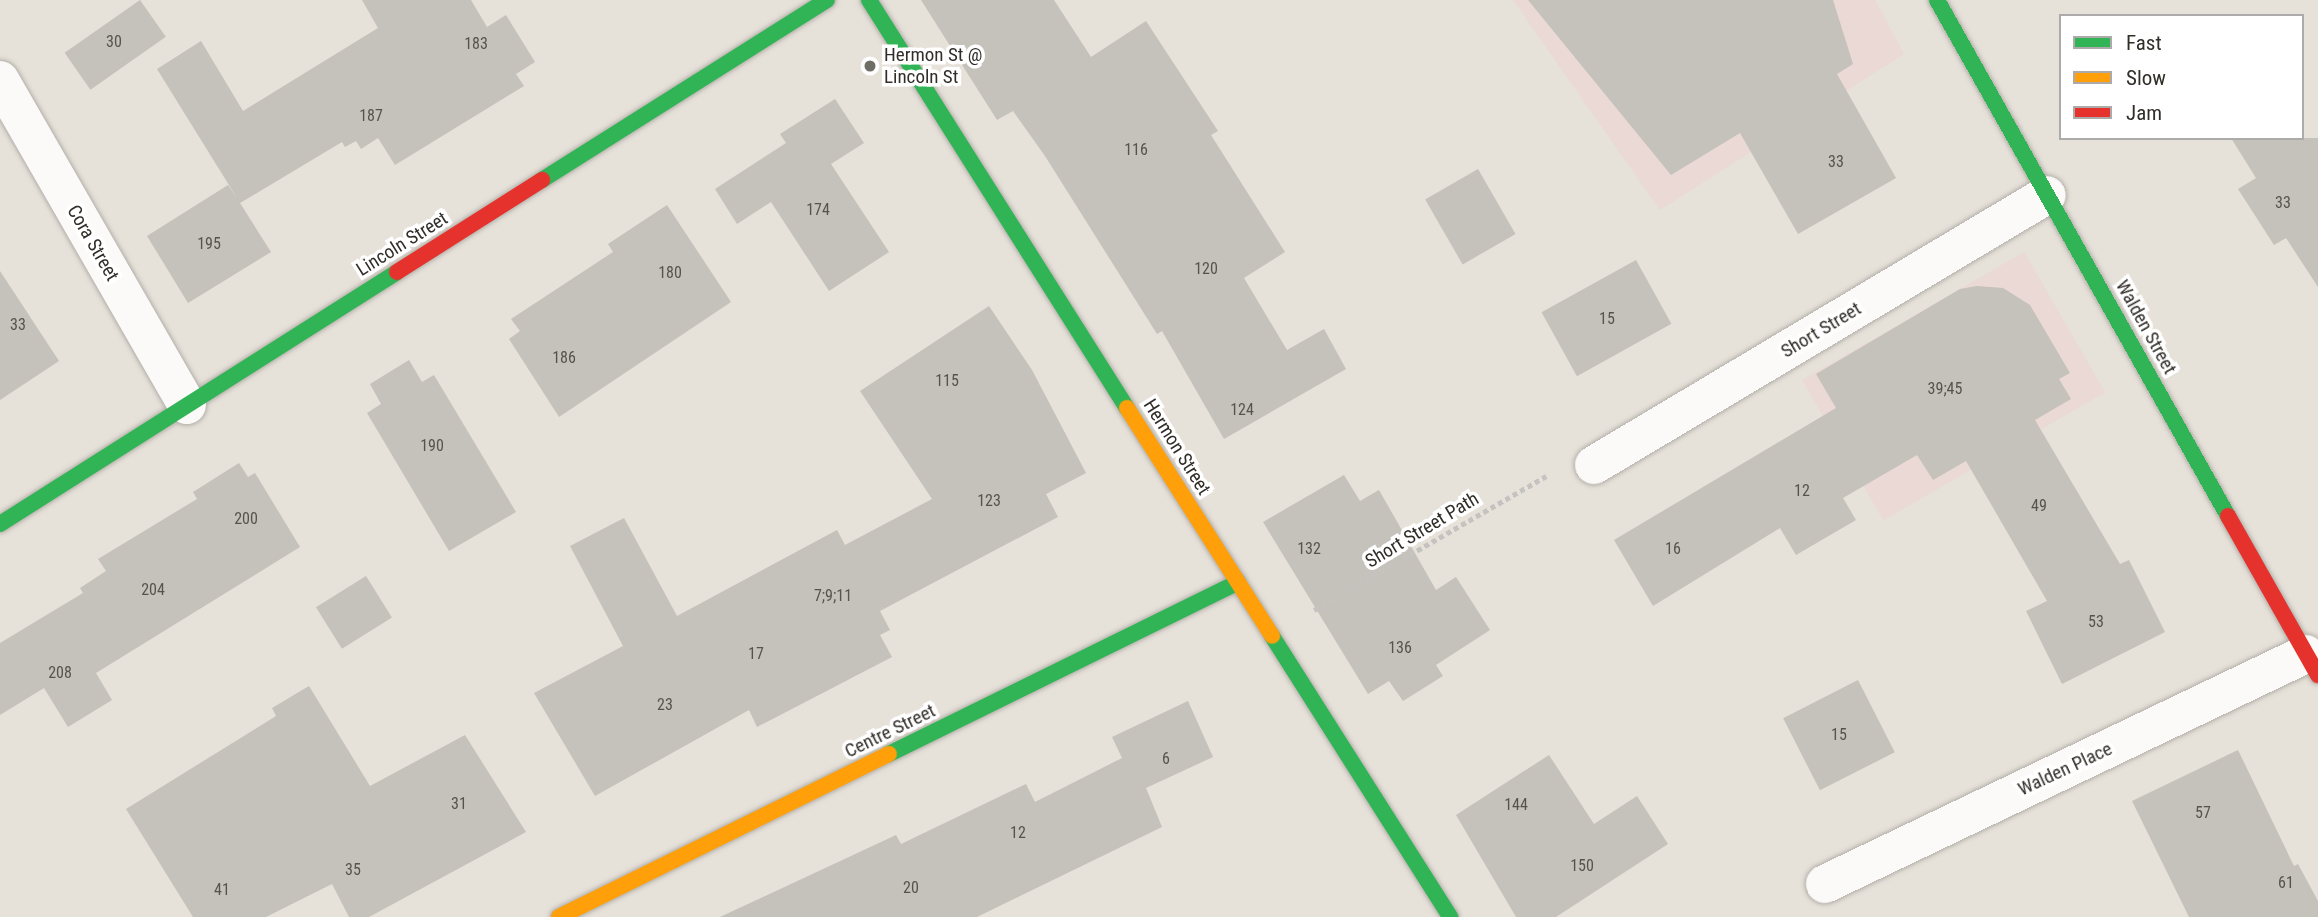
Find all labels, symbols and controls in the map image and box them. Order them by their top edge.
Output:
legend [2059,14,2304,140]
text: Fast [2126,31,2162,55]
house number: 30 [106,32,122,52]
house number: 183 [464,34,488,54]
place label: Hermon St @ Lincoln St [884,44,982,88]
marker: Hermon St @ Lincoln St [862,58,878,74]
text: Slow [2126,66,2166,90]
text: Jam [2126,101,2162,125]
house number: 187 [359,106,383,126]
house number: 116 [1124,140,1148,160]
house number: 33 [1828,152,1844,172]
house number: 33 [2275,193,2291,213]
house number: 174 [806,200,830,220]
street label: Cora Street [62,201,124,285]
street label: Lincoln Street [352,207,452,281]
house number: 195 [197,234,221,254]
house number: 120 [1194,259,1218,279]
house number: 180 [658,263,682,283]
street label: Walden Street [2111,276,2181,378]
street label: Short Street [1777,297,1865,363]
house number: 15 [1599,309,1615,329]
house number: 33 [10,315,26,335]
house number: 186 [552,348,576,368]
house number: 115 [935,371,959,391]
house number: 39;45 [1928,379,1962,399]
street label: Hermon Street [1139,395,1215,499]
house number: 124 [1230,400,1254,420]
house number: 190 [420,436,444,456]
house number: 12 [1794,481,1810,501]
street label: Short Street Path [1361,487,1483,573]
house number: 123 [977,491,1001,511]
house number: 49 [2031,496,2047,516]
house number: 200 [234,509,258,529]
house number: 132 [1297,539,1321,559]
house number: 16 [1665,539,1681,559]
house number: 204 [141,580,165,600]
house number: 7;9;11 [814,586,852,606]
house number: 53 [2088,612,2104,632]
house number: 136 [1388,638,1412,658]
house number: 17 [748,644,764,664]
house number: 208 [48,663,72,683]
house number: 23 [657,695,673,715]
street label: Centre Street [841,699,939,763]
house number: 15 [1831,725,1847,745]
street label: Walden Place [2014,737,2116,801]
house number: 6 [1162,749,1170,769]
house number: 31 [451,794,467,814]
house number: 144 [1504,795,1528,815]
house number: 57 [2195,803,2211,823]
house number: 12 [1010,823,1026,843]
house number: 150 [1570,856,1594,876]
house number: 35 [345,860,361,880]
house number: 61 [2278,873,2294,893]
house number: 20 [903,878,919,898]
house number: 41 [214,880,230,900]

